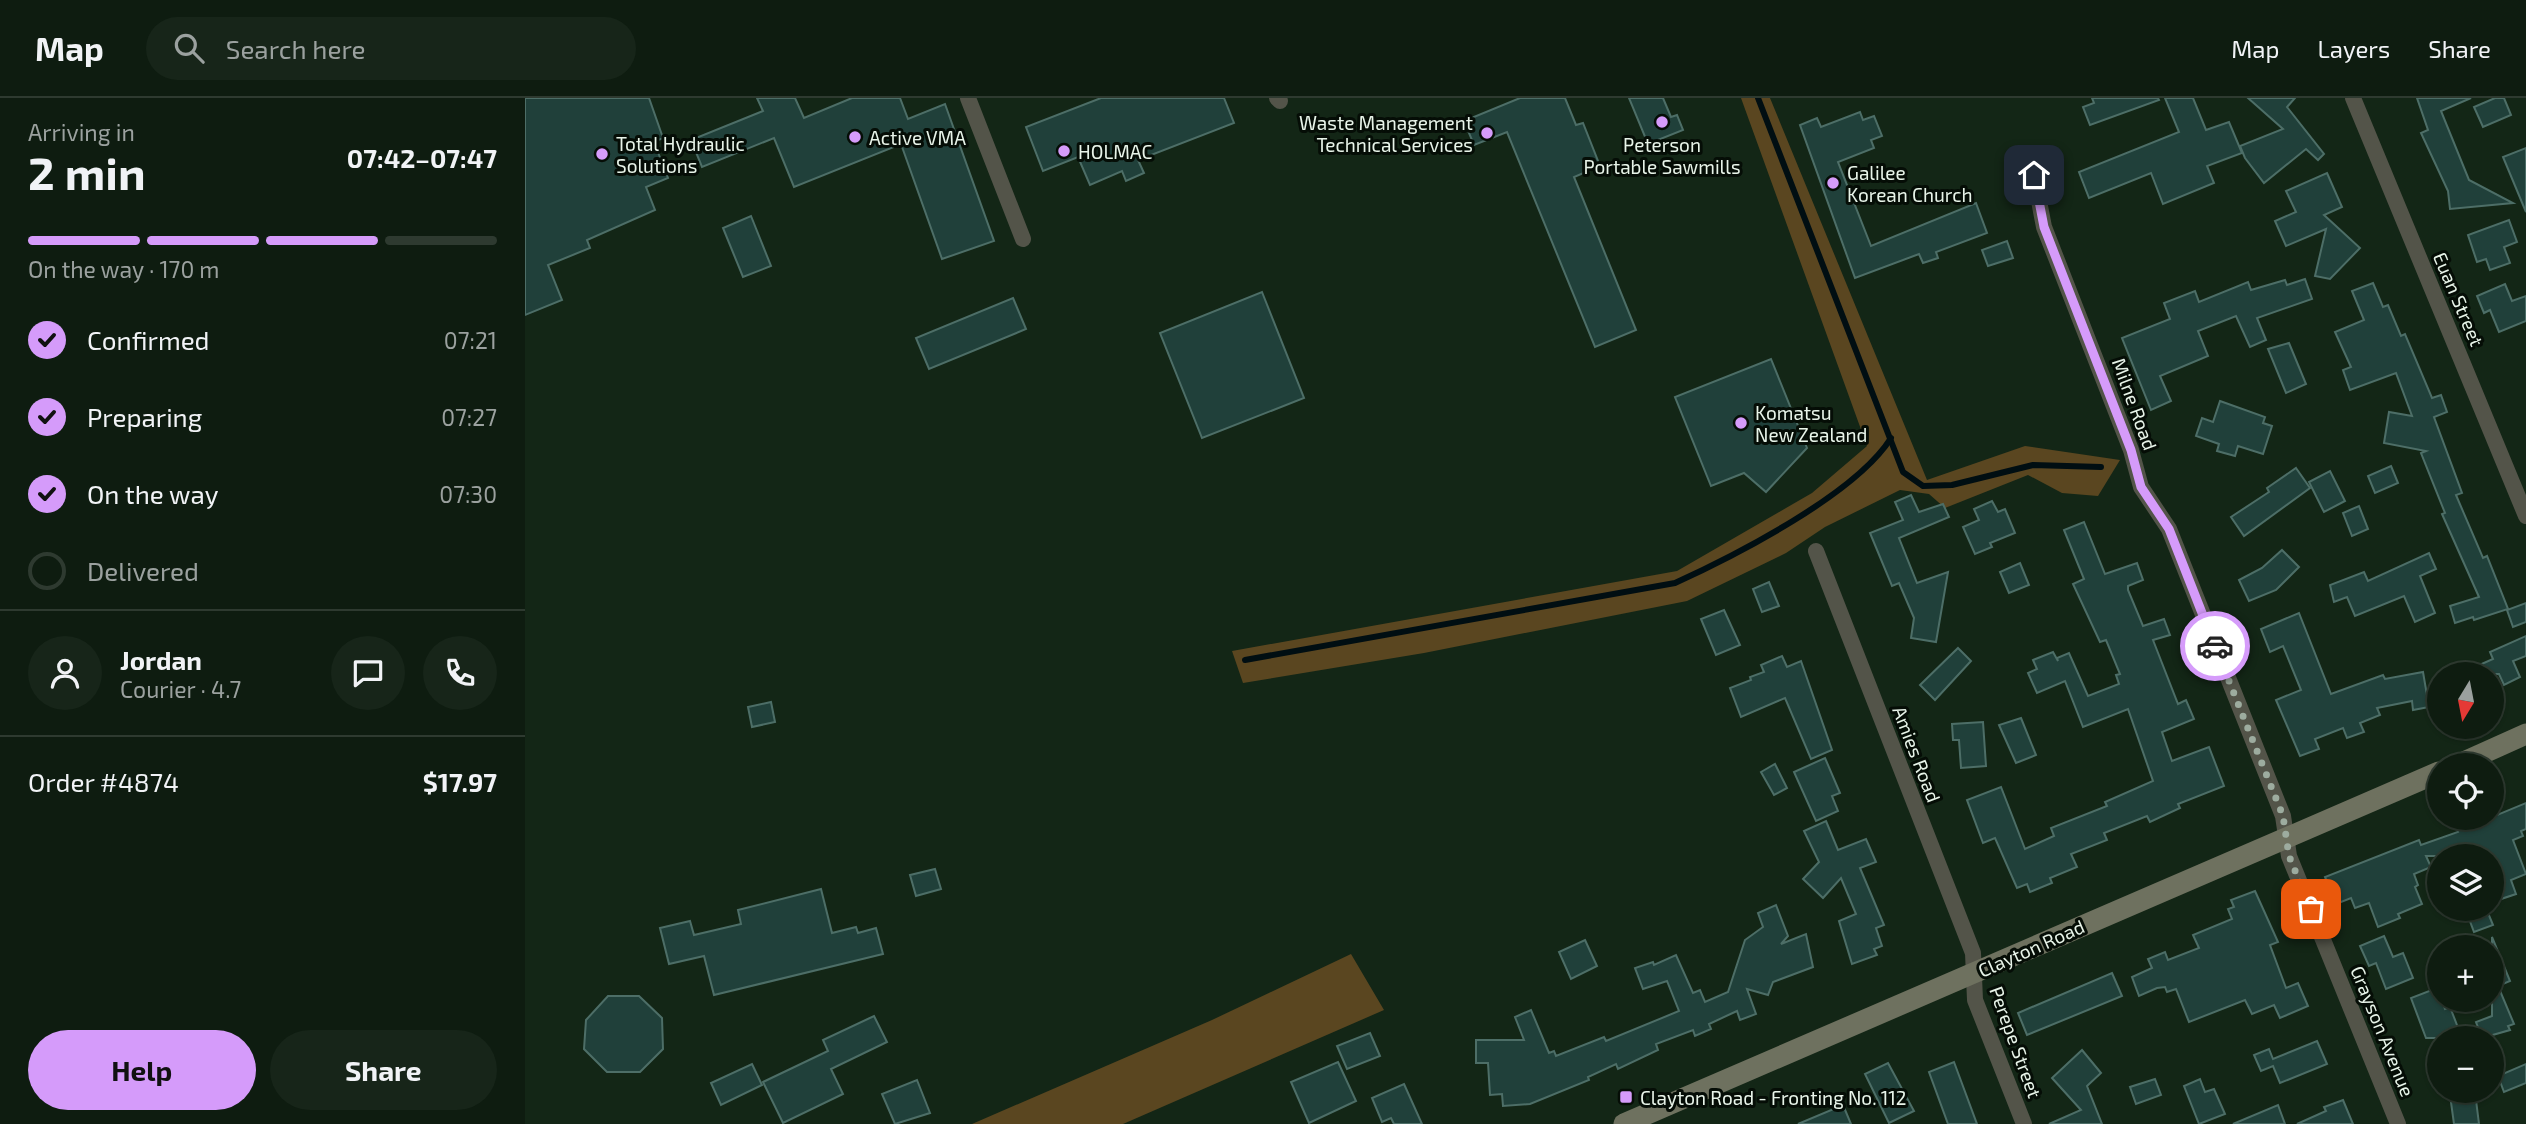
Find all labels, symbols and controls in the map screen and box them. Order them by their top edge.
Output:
search box [146,17,636,80]
text: Map [35,28,104,68]
icon: search [170,29,208,67]
text: Search here [226,33,365,64]
text: Map [2231,34,2279,63]
text: Layers [2317,34,2390,63]
text: Share [2428,34,2491,63]
place label: Waste Management Technical Services [1299,111,1473,156]
marker: Peterson Portable Sawmills [1654,114,1670,130]
text: Arriving in [28,118,135,146]
marker: Waste Management Technical Services [1479,125,1495,141]
place label: Active VMA [869,126,966,149]
marker: Active VMA [847,129,863,145]
place label: Total Hydraulic Solutions [616,132,745,177]
place label: Peterson Portable Sawmills [1583,133,1741,178]
place label: HOLMAC [1078,140,1153,163]
text: 07:42–07:47 [347,142,497,173]
marker: HOLMAC [1056,143,1072,159]
text: 2 min [28,144,146,199]
pin [2004,145,2064,205]
marker: Total Hydraulic Solutions [594,146,610,162]
icon: home [2015,156,2053,194]
place label: Galilee Korean Church [1847,161,1972,206]
marker: Galilee Korean Church [1825,175,1841,191]
street label: Euan Street [2429,248,2489,350]
text: On the way · 170 m [28,255,220,283]
icon: check [28,321,66,359]
text: Confirmed [87,324,210,355]
text: 07:21 [444,326,497,354]
street label: Milne Road [2108,355,2162,453]
icon: check [28,398,66,436]
text: Preparing [87,401,202,432]
place label: Komatsu New Zealand [1755,401,1868,446]
text: 07:27 [441,403,497,431]
marker: Komatsu New Zealand [1733,415,1749,431]
icon: check [28,475,66,513]
text: On the way [87,478,218,509]
text: 07:30 [439,480,497,508]
text: Delivered [87,555,199,586]
courier [2180,611,2250,681]
icon: car [2196,627,2234,665]
button: person [28,636,102,710]
button: chat [331,636,405,710]
button: phone [423,636,497,710]
text: Jordan [120,644,202,675]
north arrow [2427,662,2504,738]
map controls [2427,662,2504,1103]
text: Courier · 4.7 [120,675,241,703]
street label: Amies Road [1888,703,1946,805]
button: locate [2427,753,2504,830]
text: Order #4874 [28,766,179,797]
text: $17.97 [423,766,497,797]
button: layers [2427,844,2504,921]
pin [2281,879,2341,939]
icon: bag [2292,890,2330,928]
street label: Clayton Road [1974,914,2088,982]
button: + [2427,935,2504,1012]
street label: Grayson Avenue [2346,962,2420,1100]
street label: Perepe Street [1985,983,2047,1101]
button: − [2427,1026,2504,1103]
button: Help [28,1030,256,1110]
button: Share [270,1030,497,1110]
place label: Clayton Road - Fronting No. 112 [1640,1086,1907,1109]
marker: Clayton Road - Fronting No. 112 [1618,1089,1634,1105]

